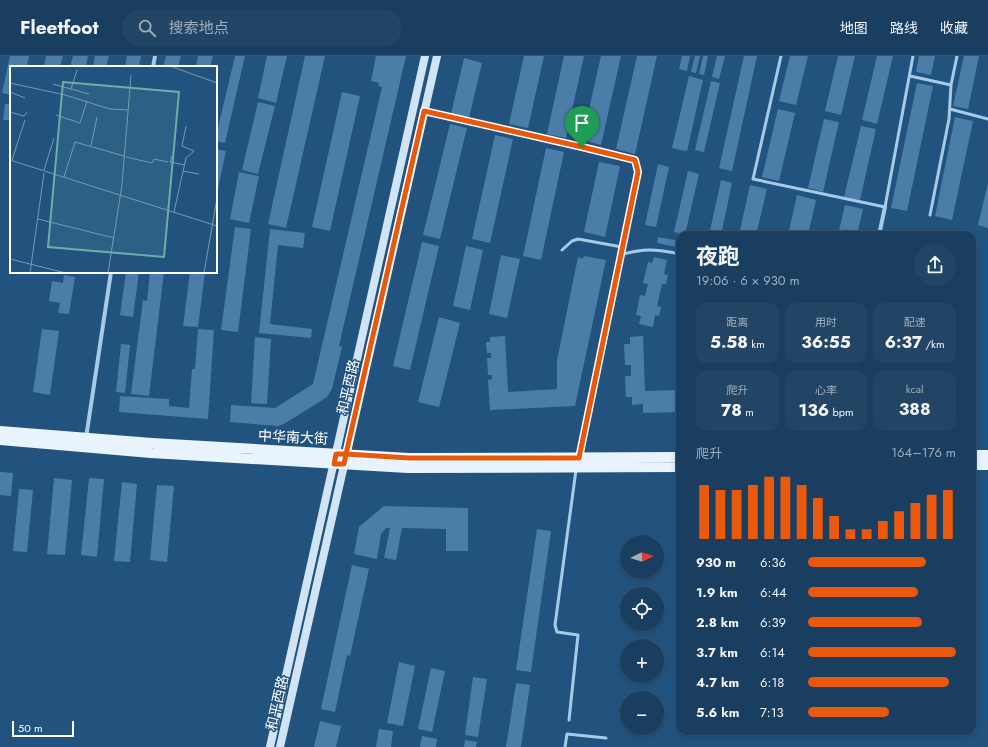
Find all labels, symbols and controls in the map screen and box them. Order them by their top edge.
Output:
search box [122,10,402,46]
text: Fleetfoot [20,14,98,41]
icon: search [136,17,158,39]
text: 搜索地点 [168,17,228,39]
text: 地图 [840,18,868,38]
text: 路线 [890,18,918,38]
text: 收藏 [940,18,968,38]
inset map [10,66,217,273]
pin [565,106,599,147]
icon: arrive [571,112,593,134]
text: 夜跑 [696,240,740,272]
button: share [914,244,956,286]
text: 19:06 · 6 × 930 m [696,271,800,290]
text: 距离 [726,314,748,330]
text: 用时 [815,314,837,330]
text: 配速 [904,314,926,330]
text: 5.58 [710,330,748,354]
text: 36:55 [801,330,851,354]
text: 6:37 [885,330,922,354]
text: km [748,336,765,352]
text: /km [922,336,945,352]
street label: 和平西路 [332,357,364,417]
text: kcal [906,381,924,397]
text: 爬升 [726,382,748,398]
text: 心率 [815,382,837,398]
text: 388 [899,397,931,421]
text: 78 [721,398,742,422]
text: 136 [798,398,829,422]
text: m [742,404,754,420]
text: bpm [829,404,854,420]
street label: 中华南大街 [258,425,328,449]
text: 164–176 m [891,443,956,462]
text: 爬升 [696,444,722,463]
north arrow [620,535,664,579]
map controls [620,535,664,735]
text: 930 m [696,553,736,572]
text: 6:36 [760,553,786,572]
text: 1.9 km [696,583,738,602]
text: 6:44 [760,583,787,602]
button: locate [620,587,664,631]
text: 2.8 km [696,613,739,632]
text: 6:39 [760,613,786,632]
button: + [620,639,664,683]
text: 3.7 km [696,643,738,662]
text: 6:14 [760,643,785,662]
street label: 和平西路 [261,673,293,733]
text: 4.7 km [696,673,739,692]
text: 6:18 [760,673,784,692]
button: − [620,691,664,735]
text: 5.6 km [696,703,739,722]
text: 7:13 [760,703,784,722]
scale bar [12,719,74,738]
text: 50 m [18,720,43,736]

